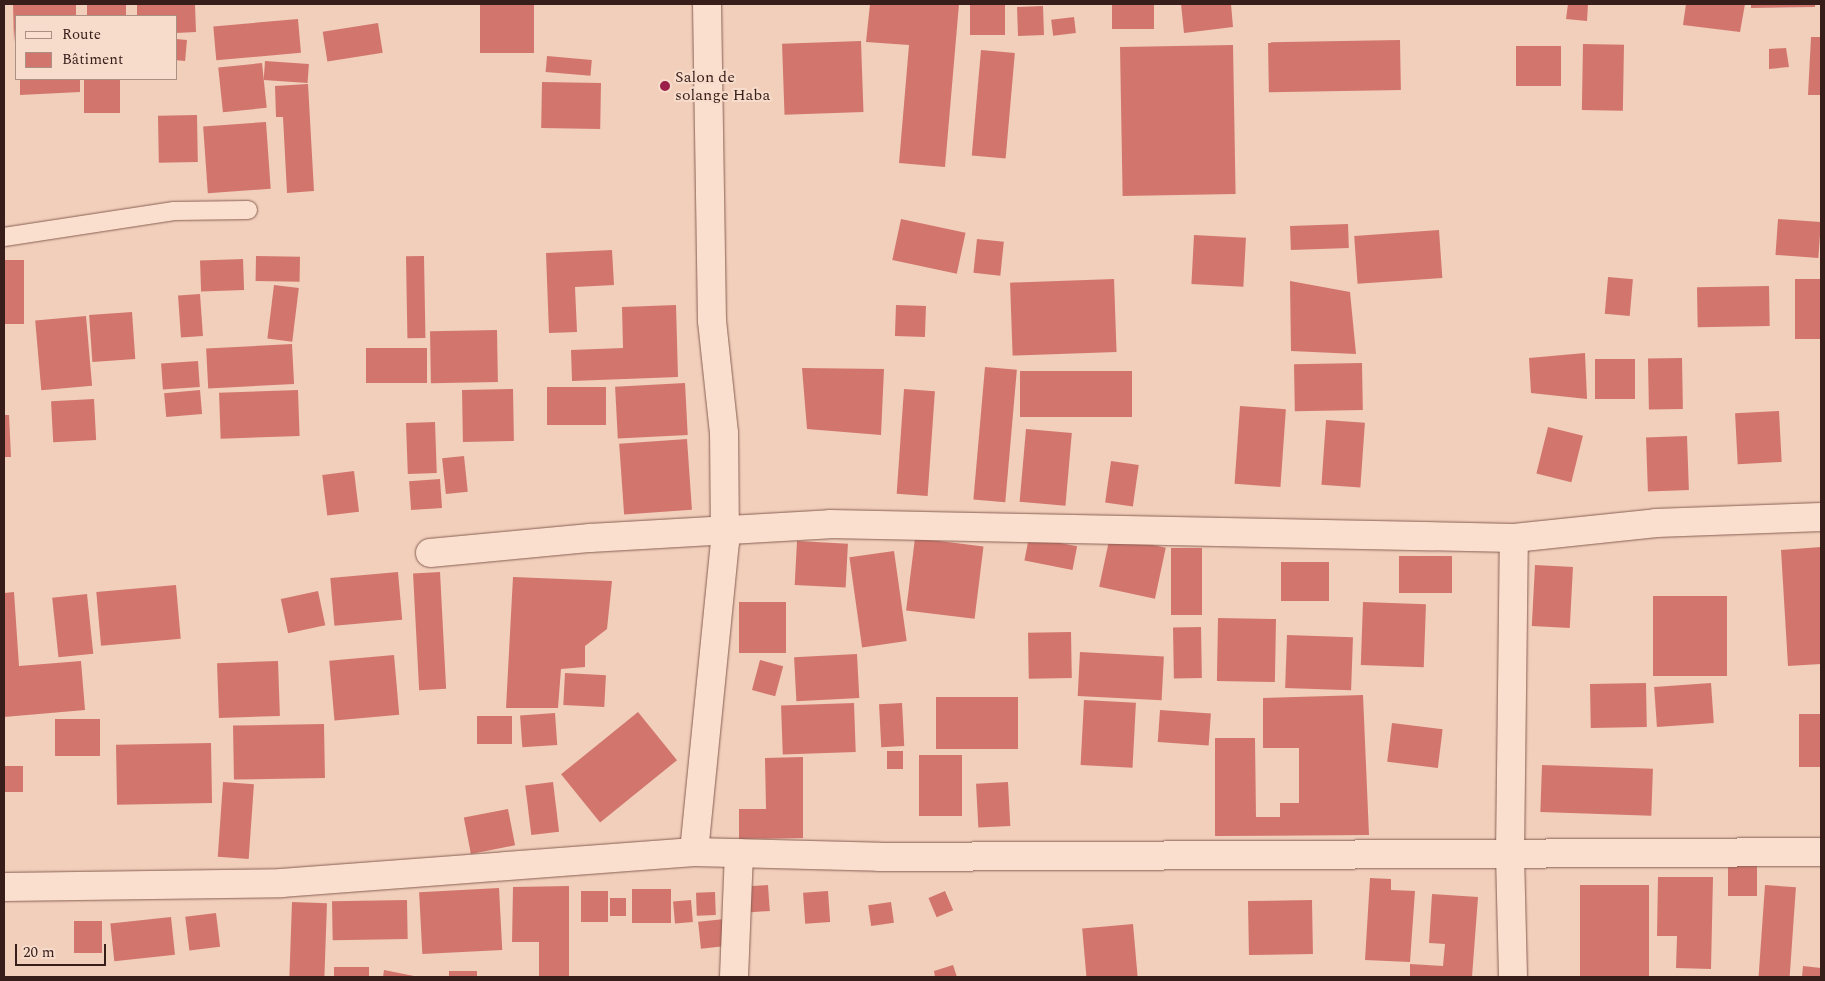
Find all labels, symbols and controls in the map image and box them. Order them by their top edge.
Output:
legend [15,15,178,80]
text: Route [62,23,101,46]
text: Bâtiment [62,48,123,71]
place label: Salon de solange Haba [675,67,770,105]
marker: Salon de solange Haba [659,80,671,92]
scale bar [18,934,109,966]
text: 20 m [23,941,55,964]

